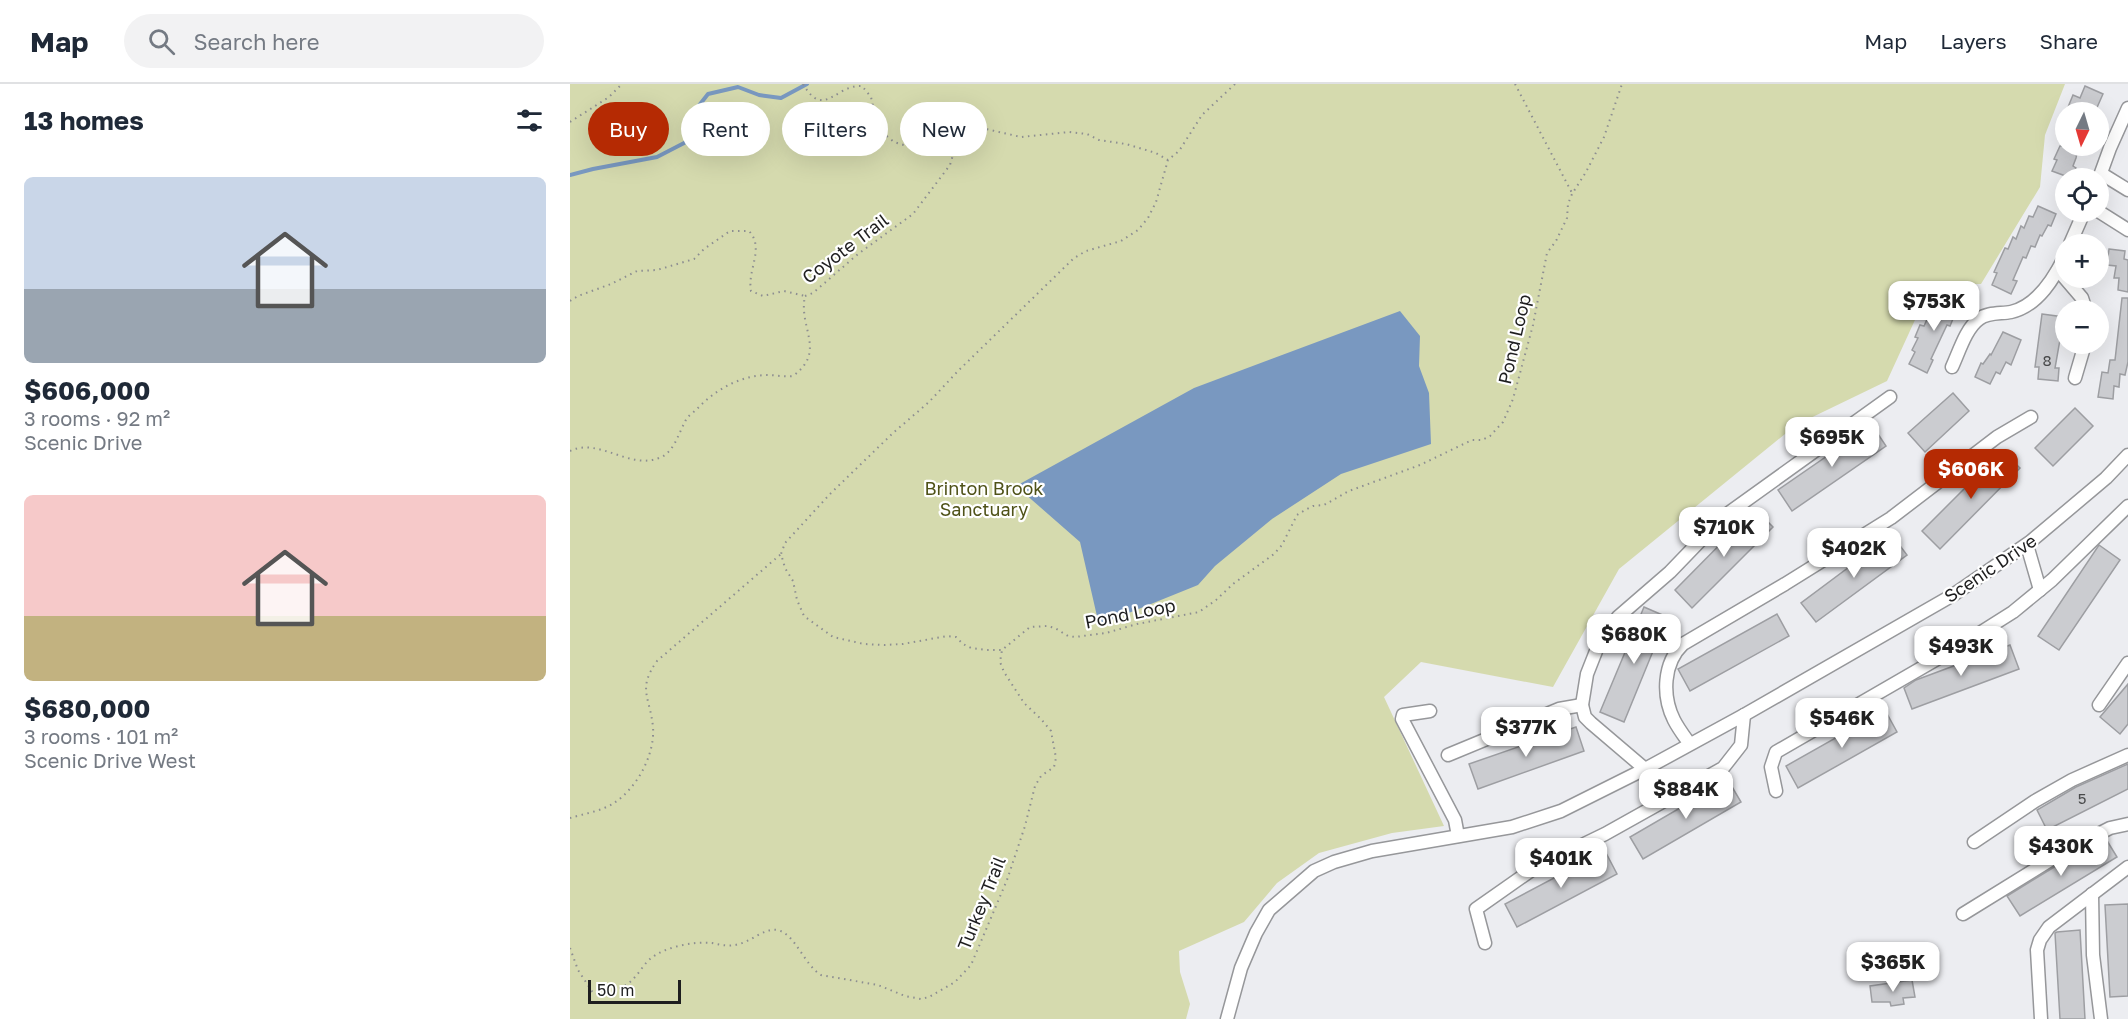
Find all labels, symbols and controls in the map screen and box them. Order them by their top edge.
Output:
search box [124,14,544,68]
text: Map [30,25,88,58]
icon: search [145,25,178,58]
text: Search here [193,28,319,55]
text: Map [1864,28,1907,54]
text: Layers [1940,28,2007,54]
text: Share [2040,28,2098,54]
chip: Buy [588,102,669,156]
chip: Rent [681,102,770,156]
chip: Filters [782,102,888,156]
chip: New [900,102,987,156]
north arrow [2055,102,2109,156]
map controls [2055,102,2109,354]
icon: filters [513,104,546,137]
text: 13 homes [24,105,144,136]
button: locate [2055,168,2109,222]
street label: Coyote Trail [797,208,893,288]
icon: home [231,216,339,324]
button: + [2055,234,2109,288]
pin: $753K [1892,281,1976,332]
text: $753K [1902,288,1966,312]
street label: Pond Loop [1493,292,1535,386]
button: − [2055,300,2109,354]
house number: 8 [2042,351,2052,369]
text: $606,000 [24,375,150,406]
text: 3 rooms · 92 m² [24,406,170,430]
pin: $695K [1790,417,1874,468]
text: $695K [1799,424,1865,448]
text: Scenic Drive [24,430,142,454]
pin: $606K [1929,449,2013,500]
text: $606K [1938,456,2004,480]
park label: Brinton Brook Sanctuary [924,477,1044,520]
pin: $710K [1682,507,1766,558]
text: $710K [1693,514,1755,538]
pin: $402K [1812,528,1896,579]
street label: Scenic Drive [1940,529,2040,607]
icon: home [231,534,339,642]
text: $402K [1821,535,1887,559]
street label: Pond Loop [1083,593,1177,633]
pin: $680K [1592,614,1676,665]
text: $680K [1601,621,1667,645]
pin: $493K [1919,626,2003,677]
text: $493K [1928,633,1994,657]
text: $680,000 [24,693,151,724]
pin: $546K [1800,698,1884,749]
text: $546K [1809,705,1875,729]
pin: $377K [1484,707,1568,758]
text: $377K [1495,714,1557,738]
text: 3 rooms · 101 m² [24,724,178,748]
text: Scenic Drive West [24,748,196,772]
pin: $884K [1644,769,1728,820]
text: $884K [1653,776,1719,800]
house number: 5 [2078,789,2086,807]
pin: $430K [2019,826,2103,877]
text: $430K [2028,833,2094,857]
pin: $401K [1519,838,1603,889]
text: $401K [1529,845,1593,869]
street label: Turkey Trail [952,853,1010,953]
pin: $365K [1851,942,1935,993]
text: $365K [1861,949,1926,973]
scale bar [588,977,681,1004]
text: 50 m [597,980,634,1000]

